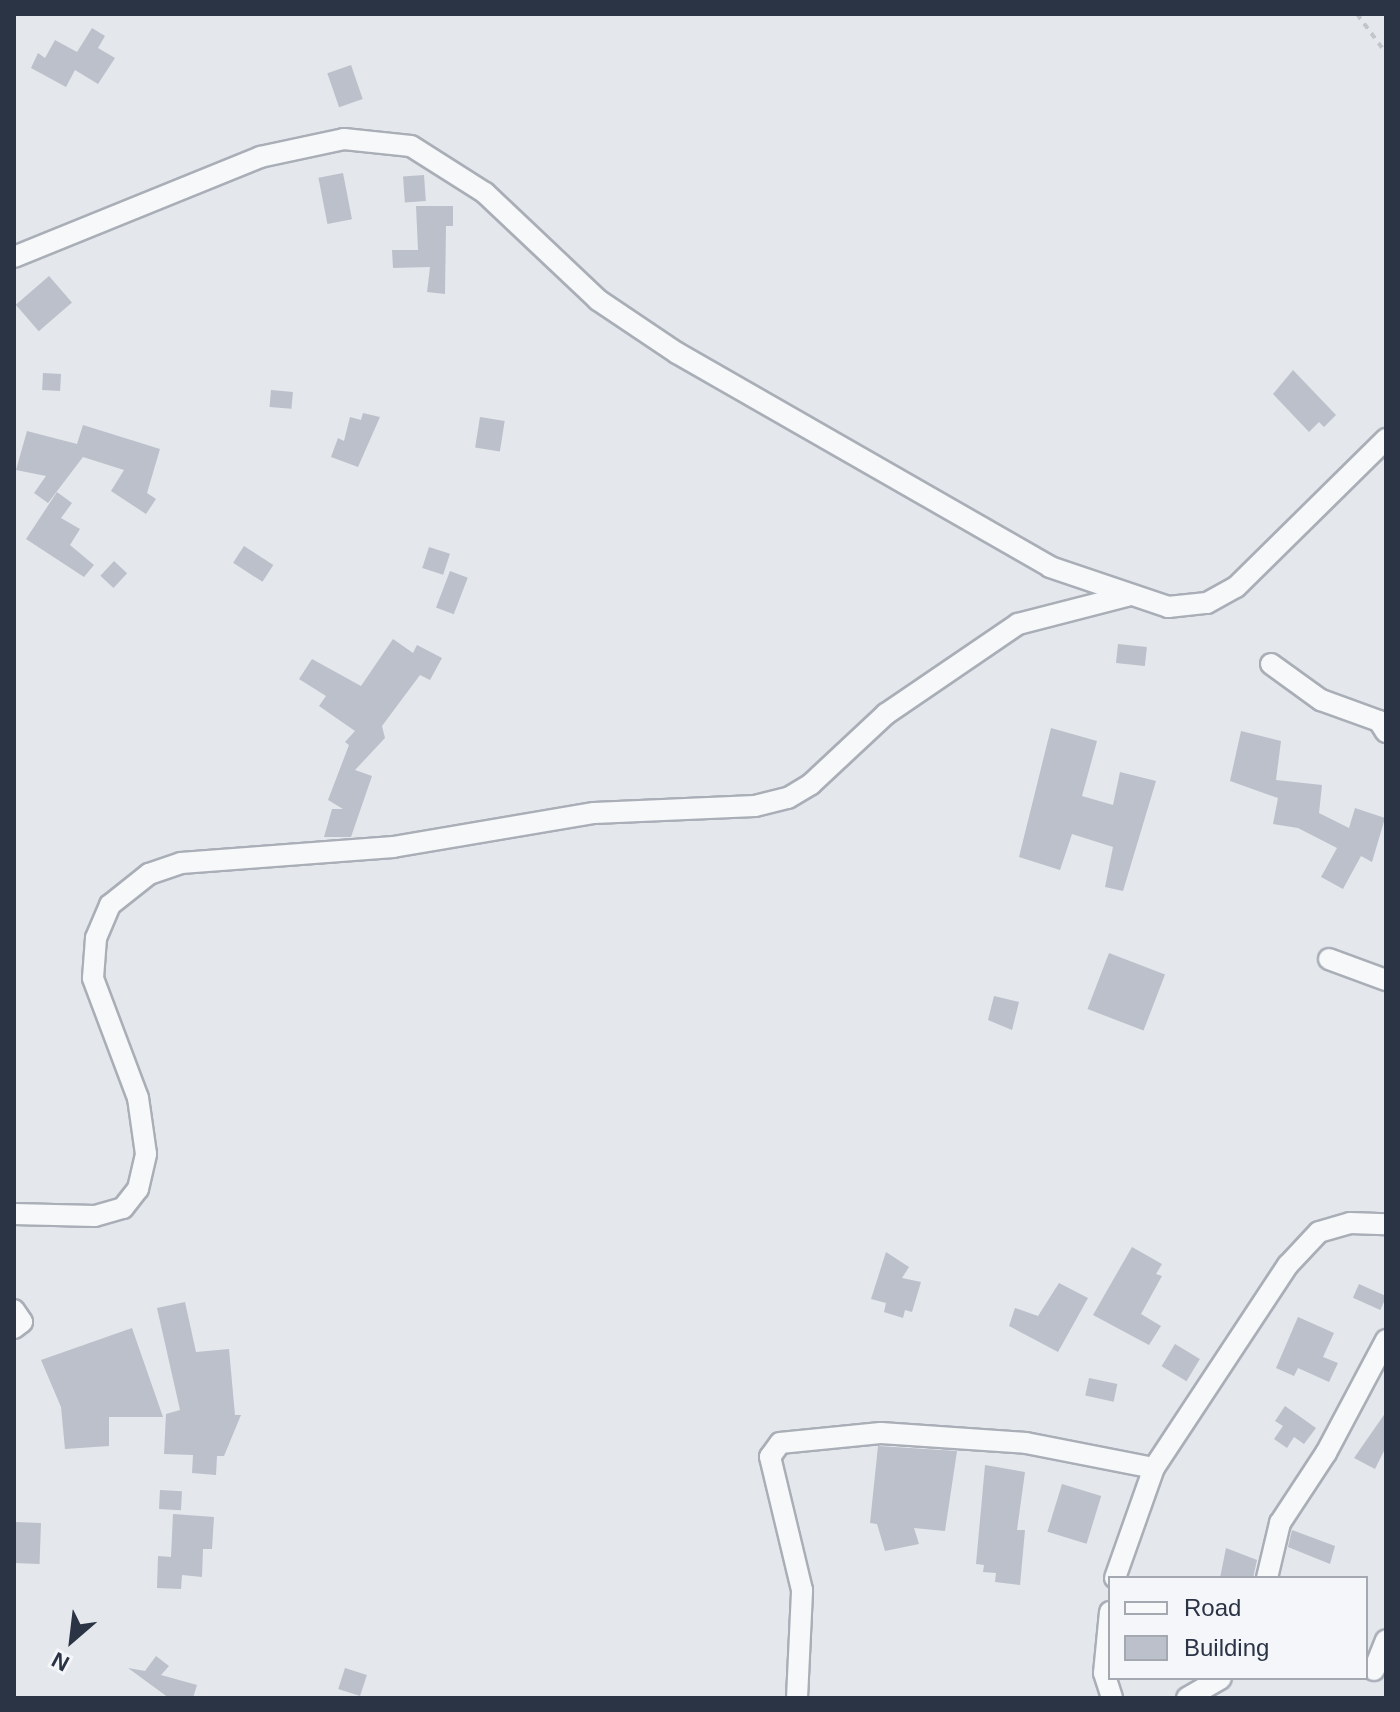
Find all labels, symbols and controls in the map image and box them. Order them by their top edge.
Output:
legend [1108,1576,1368,1680]
text: Road [1184,1594,1241,1621]
north arrow [32,1600,112,1680]
text: Building [1184,1634,1269,1661]
text: N [48,1647,73,1676]

